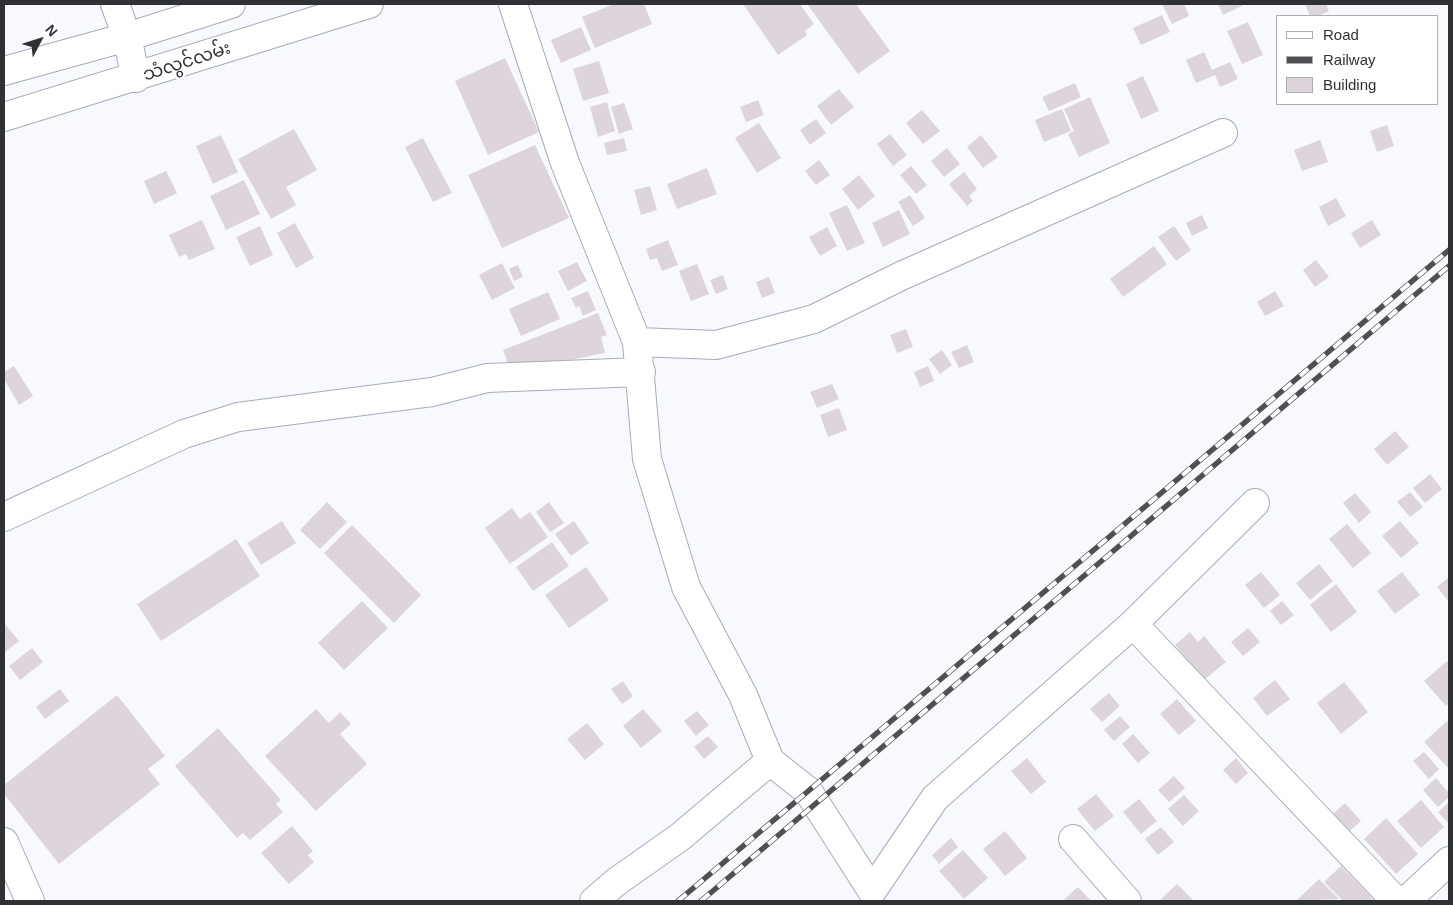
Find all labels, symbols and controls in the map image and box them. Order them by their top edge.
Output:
north arrow [15,15,65,65]
legend [1276,15,1438,105]
text: N [42,21,61,39]
text: Road [1323,26,1359,43]
street label: သံလွင်လမ်း [140,38,234,86]
text: Railway [1323,51,1376,68]
text: Building [1323,76,1376,93]

